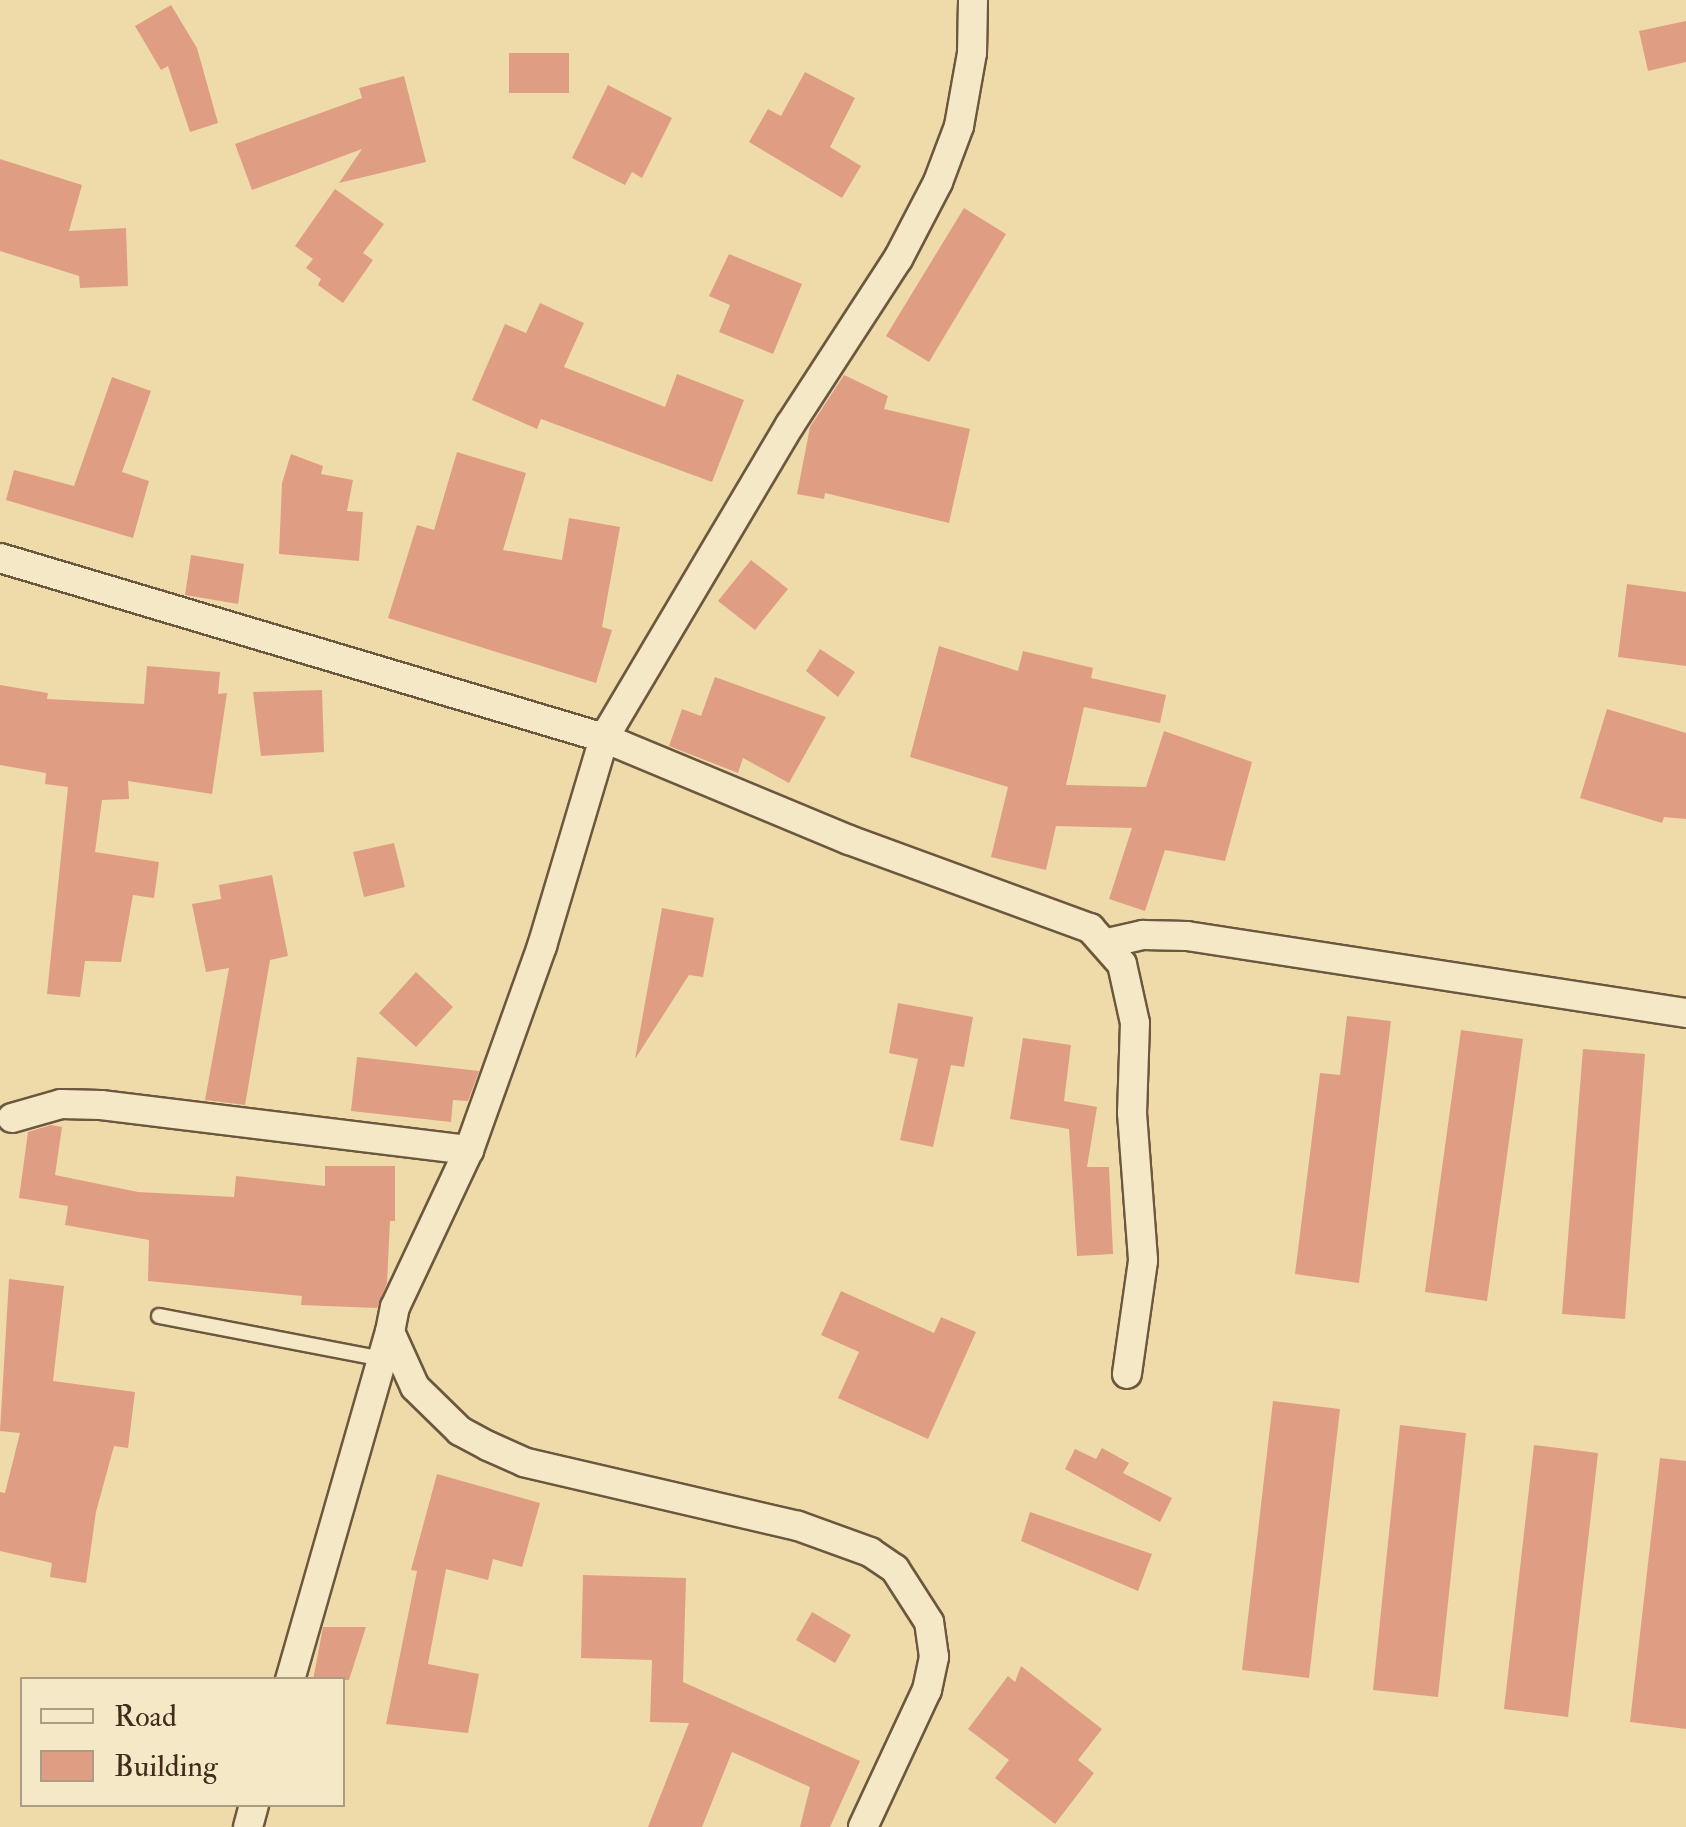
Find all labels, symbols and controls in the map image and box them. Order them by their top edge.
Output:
legend [20,1677,345,1807]
text: Road [114,1698,177,1735]
text: Building [114,1748,218,1785]

